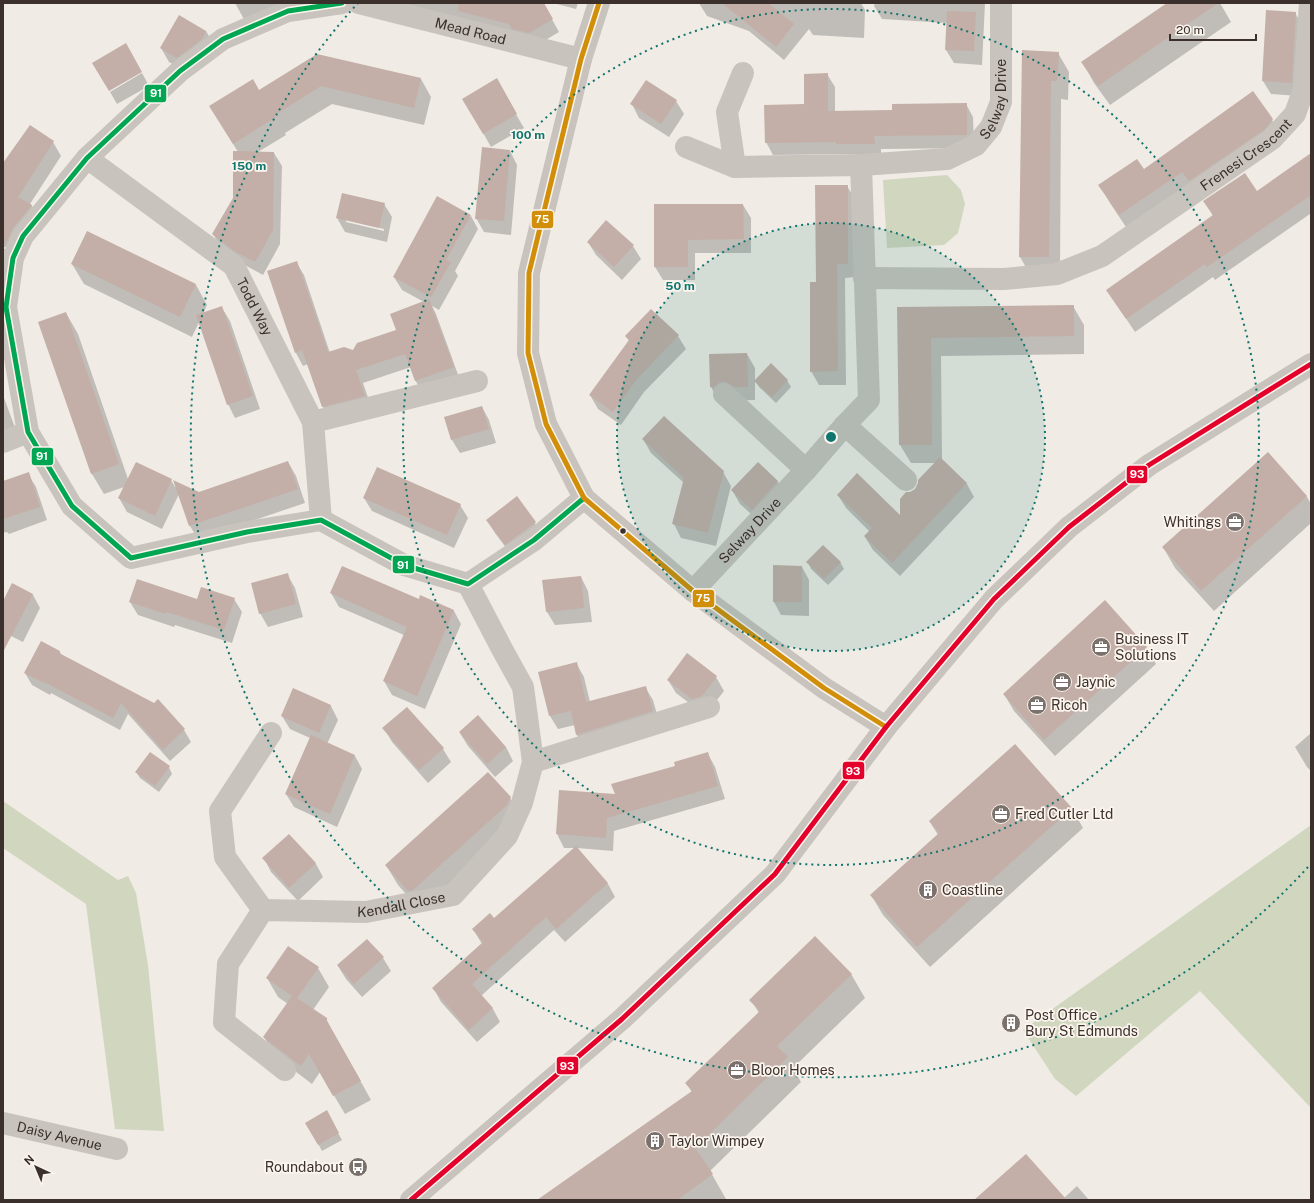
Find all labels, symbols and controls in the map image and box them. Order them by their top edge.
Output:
street label: Mead Road [433,14,508,48]
scale bar [1170,16,1256,42]
text: 20 m [1176,23,1204,37]
street label: Selway Drive [976,59,1009,143]
line badge: 91 [144,84,167,103]
text: 91 [150,87,162,99]
street label: Frenesi Crescent [1197,115,1295,194]
text: 100 m [511,128,545,142]
text: 150 m [232,159,266,173]
line badge: 75 [531,210,554,229]
text: 75 [535,213,549,225]
street label: Todd Way [233,275,276,339]
text: 50 m [665,279,695,293]
centre of rings [824,430,838,444]
line badge: 91 [31,447,54,466]
text: 91 [36,450,48,462]
line badge: 93 [1126,465,1148,484]
text: 93 [1130,468,1144,480]
street label: Selway Drive [715,494,784,566]
office icon: Whitings [1224,511,1246,533]
place label: Whitings [1163,514,1221,530]
unlabelled marker [618,526,628,536]
line badge: 91 [392,555,415,574]
text: 91 [397,559,409,571]
line badge: 75 [692,589,715,608]
text: 75 [696,592,710,604]
place label: Business IT Solutions [1115,631,1189,663]
office icon: Business IT Solutions [1090,636,1112,658]
office icon: Jaynic [1051,671,1073,693]
place label: Jaynic [1076,674,1116,690]
office icon: Ricoh [1026,694,1048,716]
place label: Ricoh [1051,697,1087,713]
line badge: 93 [842,761,865,780]
text: 93 [846,765,860,777]
office icon: Fred Cutler Ltd [990,803,1012,825]
place label: Fred Cutler Ltd [1015,806,1113,822]
building icon: Coastline [917,879,939,901]
place label: Coastline [942,882,1003,898]
street label: Kendall Close [357,889,447,920]
place label: Post Office Bury St Edmunds [1025,1007,1138,1039]
building icon: Post Office Bury St Edmunds [1000,1012,1022,1034]
line badge: 93 [556,1056,579,1075]
office icon: Bloor Homes [726,1059,748,1081]
text: 93 [560,1060,574,1072]
place label: Bloor Homes [751,1062,835,1078]
street label: Daisy Avenue [15,1118,104,1153]
building icon: Taylor Wimpey [644,1130,666,1152]
place label: Taylor Wimpey [669,1133,765,1149]
north arrow [16,1147,56,1187]
text: N [22,1153,36,1167]
bus stop icon: Roundabout [347,1156,369,1178]
place label: Roundabout [265,1159,344,1175]

